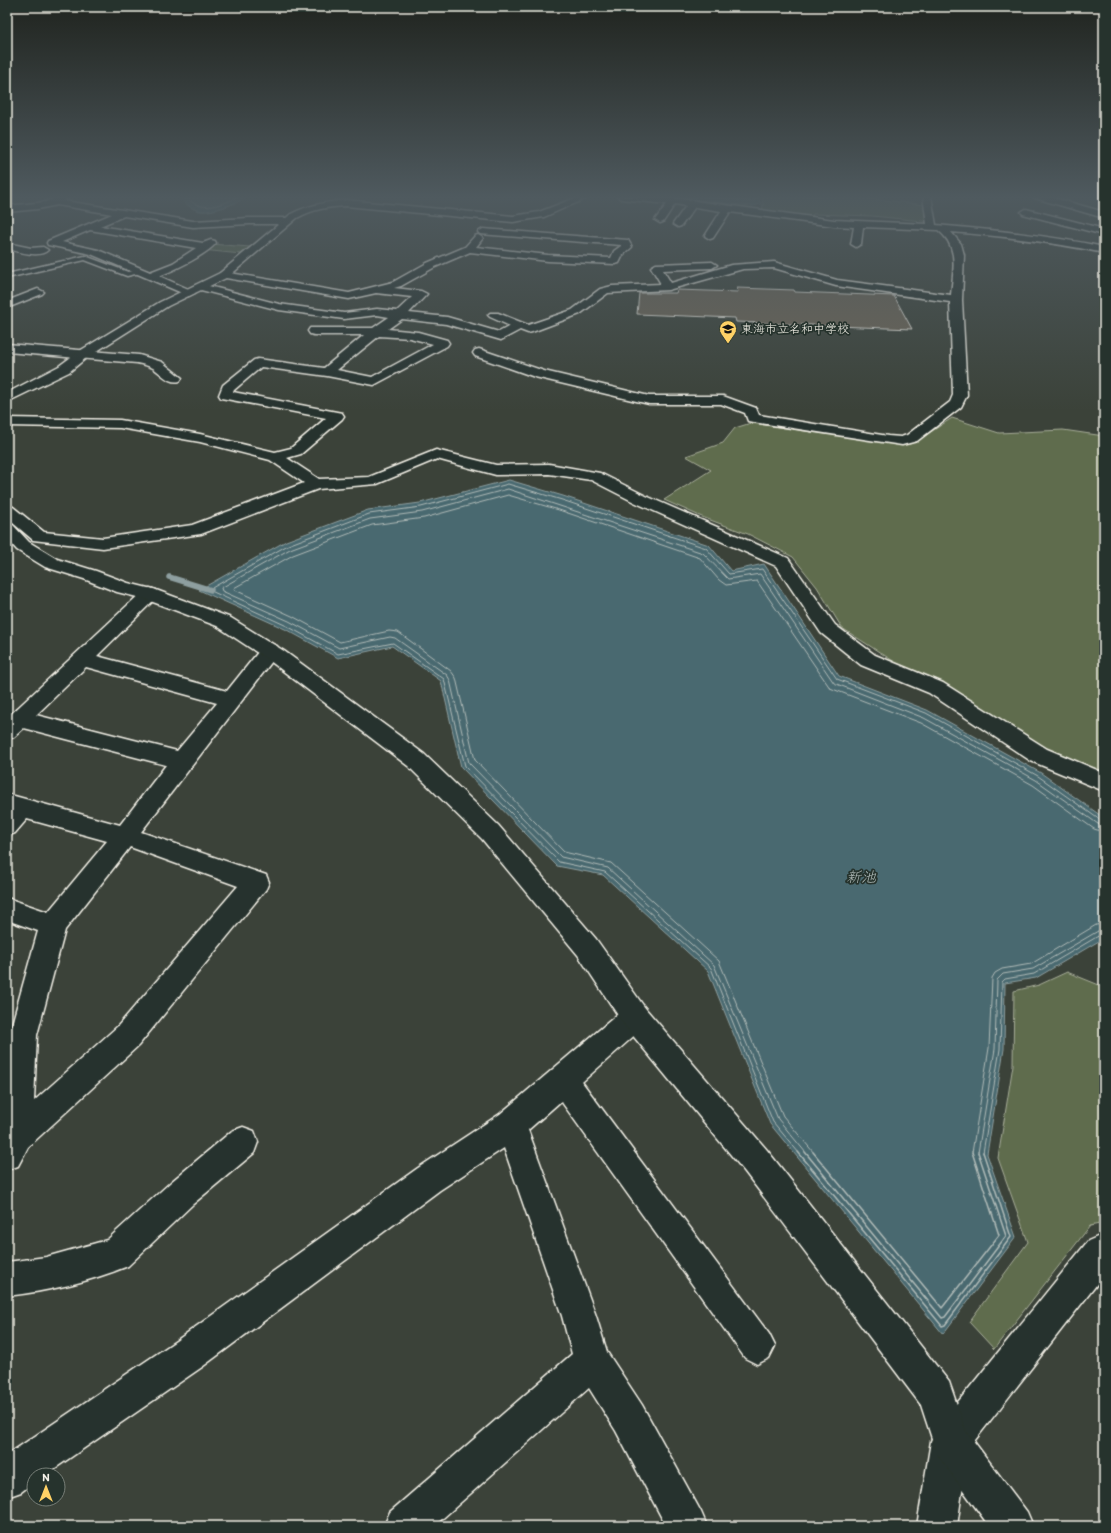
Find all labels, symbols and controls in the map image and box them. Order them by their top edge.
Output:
school or university icon: 東海市立名和中学校 [718,319,738,344]
place label: 東海市立名和中学校 [741,322,849,336]
water label: 新池 [846,868,877,886]
north arrow [26,1467,66,1507]
text: N [42,1471,50,1484]

